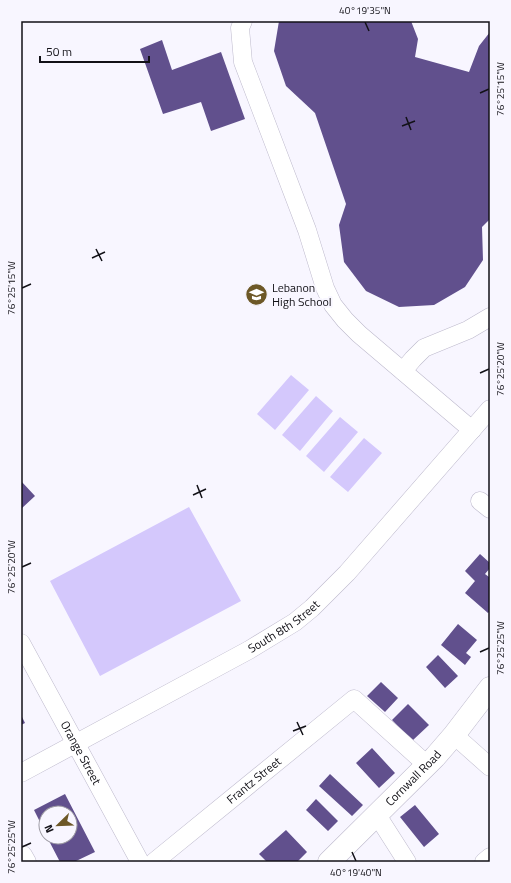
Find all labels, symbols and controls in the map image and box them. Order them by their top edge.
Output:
text: 40°19'35"N [339,3,391,18]
scale bar [40,38,149,64]
text: 50 m [46,42,72,61]
text: 76°25'15"W [493,62,508,116]
text: 76°25'15"W [4,261,19,315]
place label: Lebanon High School [272,278,332,311]
school or university icon: Lebanon High School [243,282,269,308]
text: 76°25'20"W [493,342,508,396]
text: 76°25'20"W [4,540,19,594]
street label: South 8th Street [244,595,324,658]
text: 76°25'25"W [493,621,508,675]
street label: Orange Street [56,717,107,789]
street label: Cornwall Road [381,746,446,810]
street label: Frantz Street [222,751,286,808]
north arrow [38,805,78,845]
text: 76°25'25"W [4,820,19,874]
text: N [40,822,58,836]
text: 40°19'40"N [330,865,382,880]

